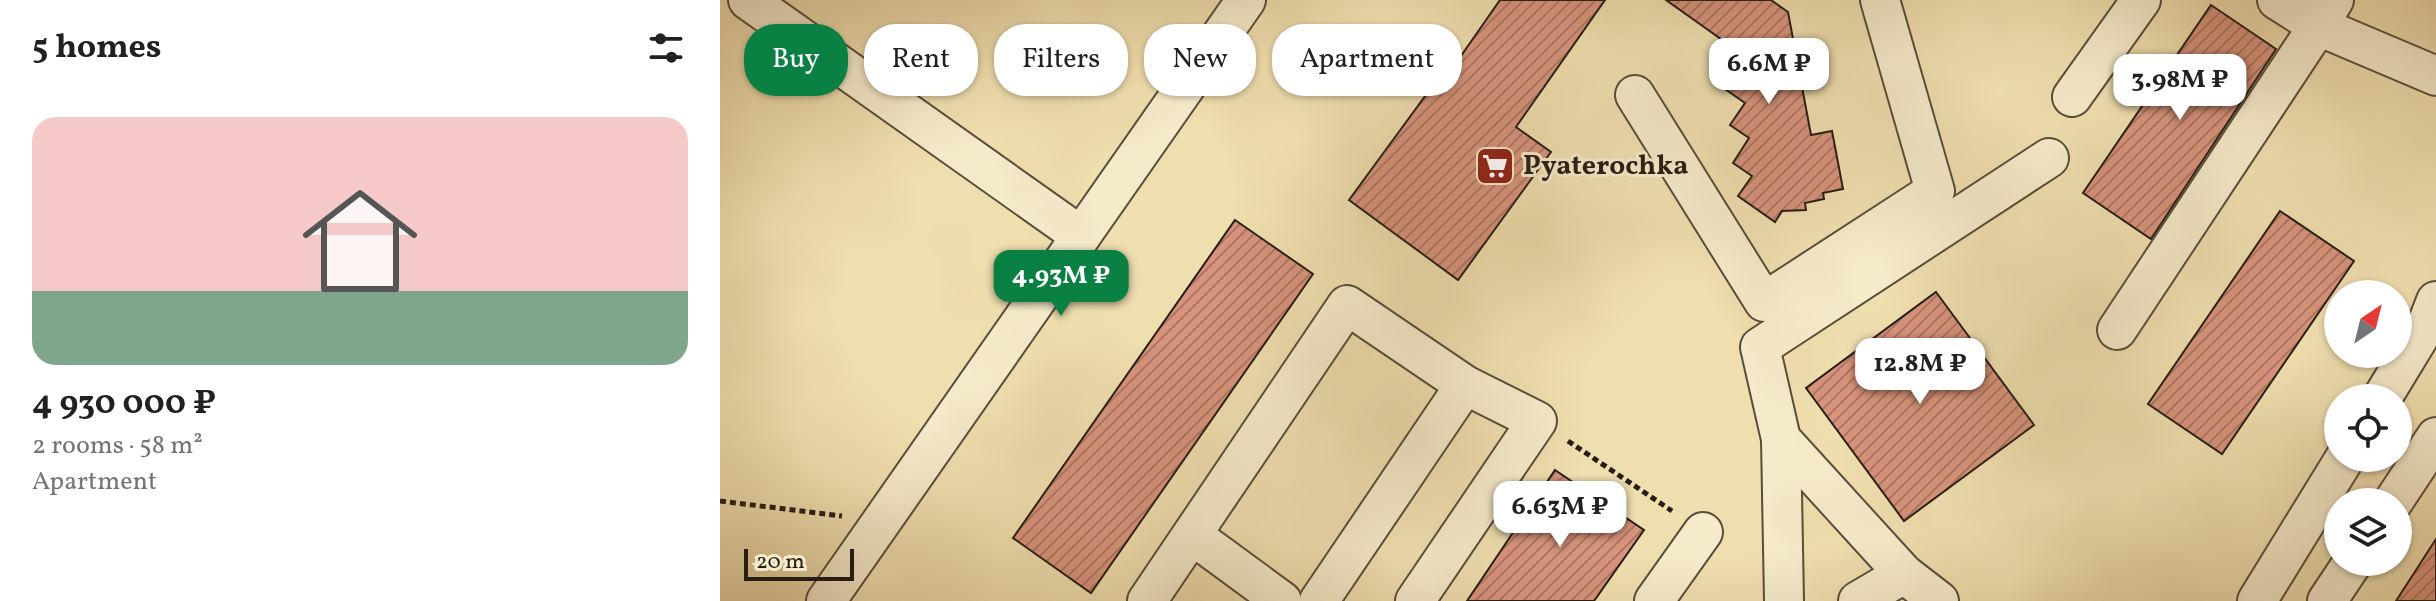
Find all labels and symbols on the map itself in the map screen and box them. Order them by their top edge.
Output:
pin: 6.6M ₽ [1704,38,1834,106]
pin: 3.98M ₽ [2106,54,2254,122]
supermarket icon: Pyaterochka [1474,145,1516,187]
place label: Pyaterochka [1523,147,1689,186]
pin: 4.93M ₽ [987,250,1135,318]
north arrow [2324,280,2412,368]
pin: 12.8M ₽ [1846,338,1994,406]
pin: 6.63M ₽ [1486,481,1634,549]
scale bar [744,545,854,581]

